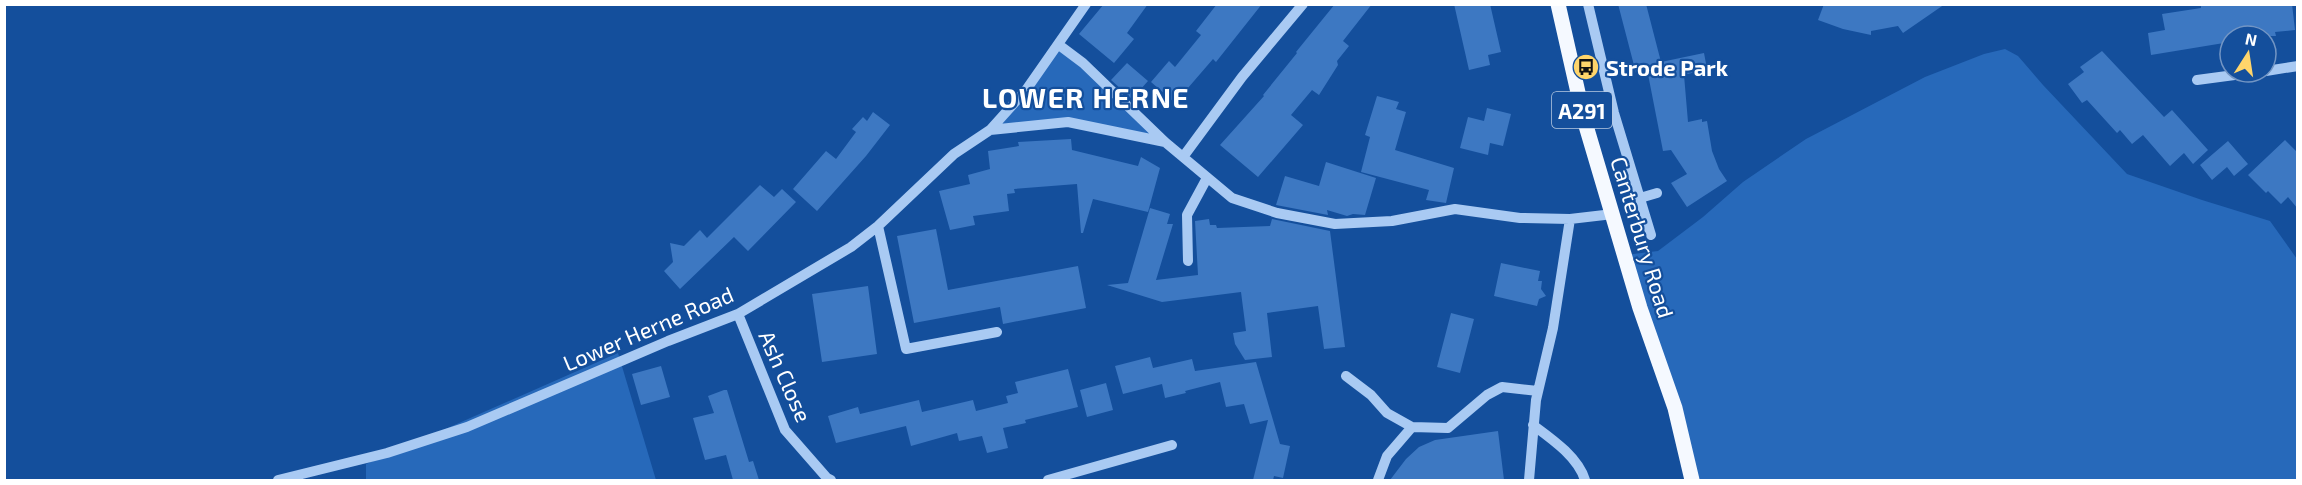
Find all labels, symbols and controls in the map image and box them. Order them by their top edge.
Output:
north arrow [2218,24,2278,84]
text: N [2244,28,2259,49]
bus stop icon: Strode Park [1571,52,1601,82]
place label: Strode Park [1606,54,1729,80]
district label: LOWER HERNE [982,80,1190,114]
road number: A291 [1552,92,1612,128]
street label: Canterbury Road [1606,153,1680,321]
street label: Lower Herne Road [559,280,737,376]
street label: Ash Close [754,326,818,426]

